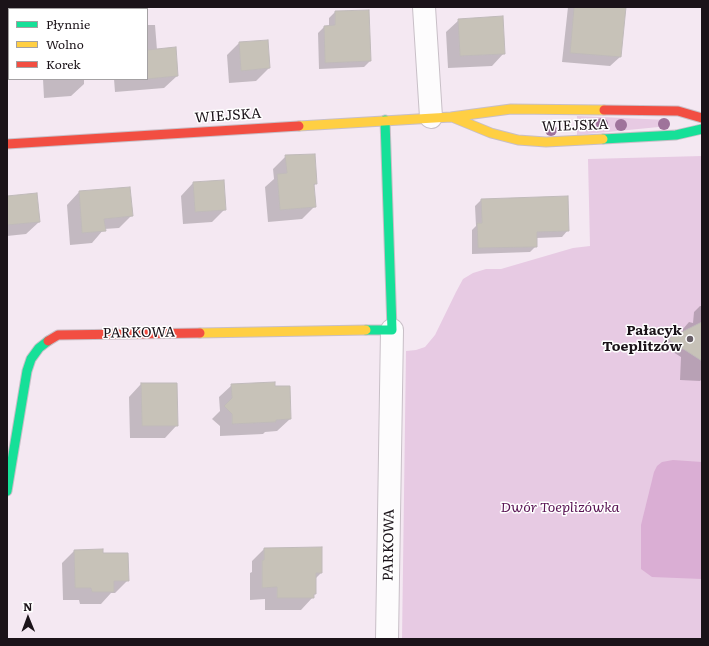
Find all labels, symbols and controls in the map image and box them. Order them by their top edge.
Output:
legend [8,8,148,80]
text: Płynnie [46,15,90,33]
text: Wolno [46,35,84,53]
text: Korek [46,55,81,73]
street label: WIEJSKA [194,105,262,127]
street label: WIEJSKA [541,116,609,136]
place label: Pałacyk Toeplitzów [602,323,682,356]
street label: PARKOWA [103,324,175,342]
marker: Pałacyk Toeplitzów [685,334,695,344]
park label: Dwór Toeplizówka [500,500,620,516]
street label: PARKOWA [380,509,398,581]
north arrow [8,598,48,638]
text: N [23,598,33,614]

